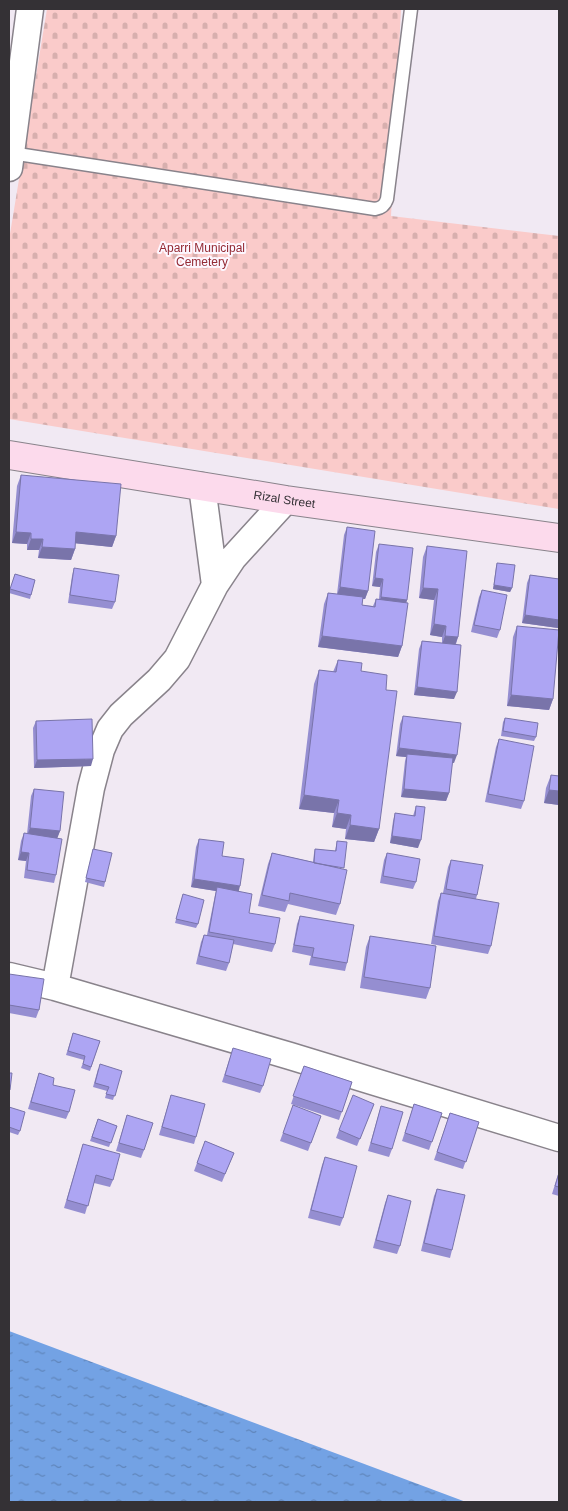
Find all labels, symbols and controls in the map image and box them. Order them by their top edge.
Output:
park label: Aparri Municipal Cemetery [159,241,245,269]
street label: Rizal Street [253,488,317,511]

